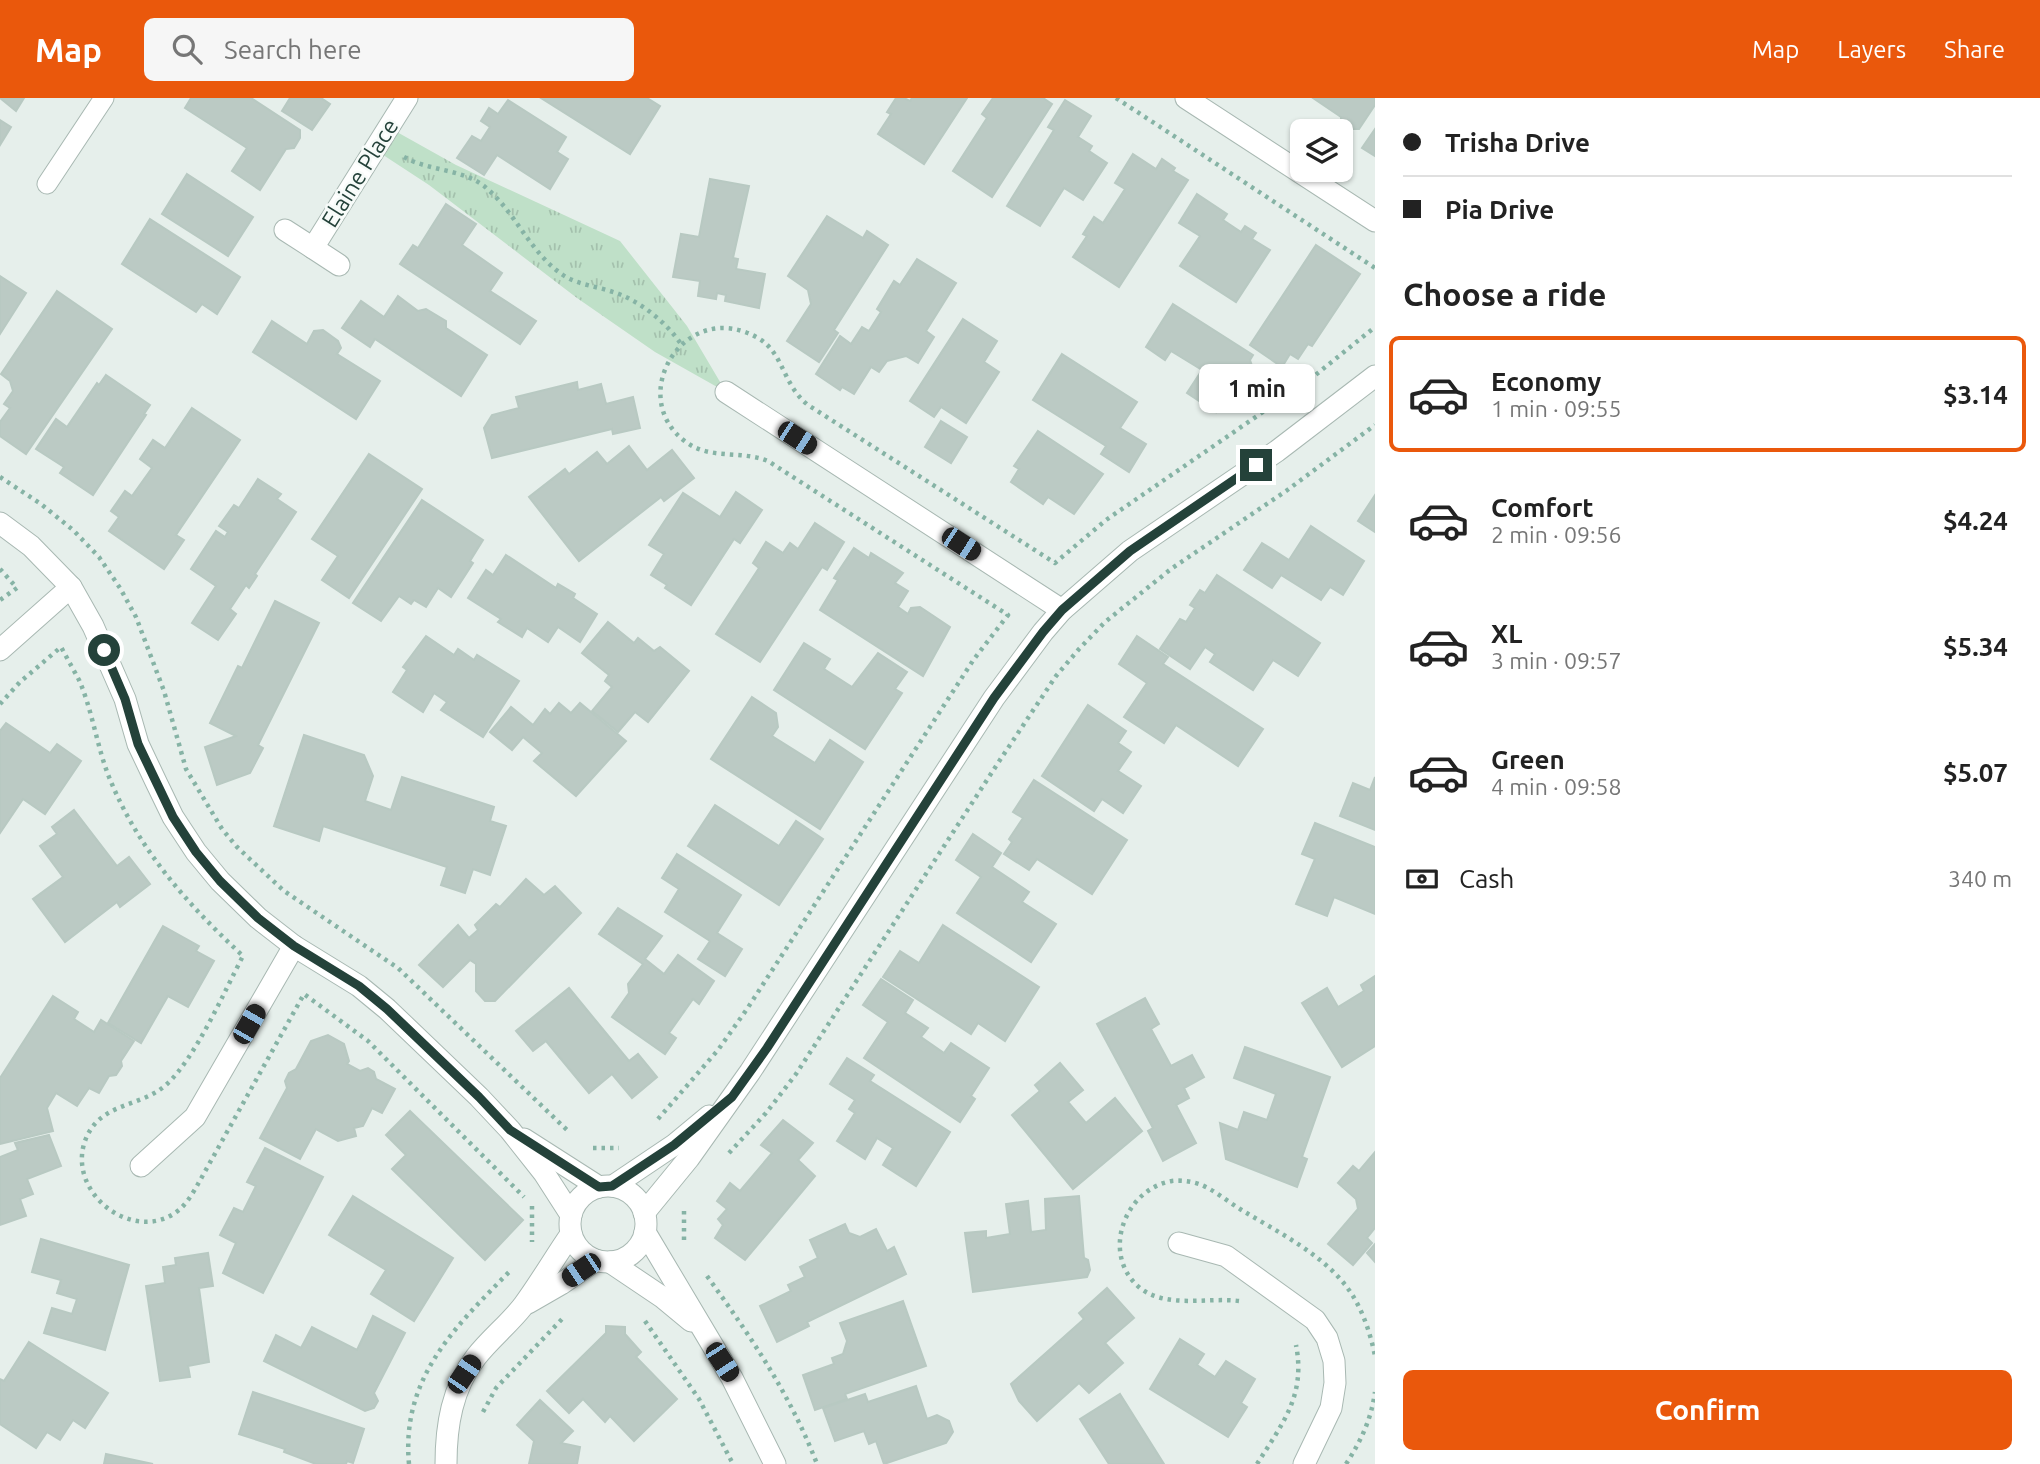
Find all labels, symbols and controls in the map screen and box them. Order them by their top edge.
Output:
search box [144,18,634,81]
icon: search [168,30,206,68]
text: Map [35,31,102,68]
text: Search here [224,35,362,64]
text: Map [1752,36,1799,63]
text: Layers [1837,36,1906,63]
text: Share [1944,36,2005,63]
street label: Elaine Place [317,114,403,231]
map controls [1290,119,1353,182]
button: layers [1290,119,1353,182]
text: Trisha Drive [1445,128,1590,157]
text: Pia Drive [1445,195,1554,224]
text: Choose a ride [1403,276,1606,312]
icon: car [1407,363,1470,426]
callout: 1 min [1198,364,1314,412]
text: Economy [1491,367,1601,396]
text: 1 min [1228,376,1286,401]
text: $3.14 [1943,380,2008,409]
text: 1 min · 09:55 [1491,396,1622,421]
car [774,418,821,458]
route end [1240,449,1272,481]
icon: car [1407,489,1470,552]
text: Comfort [1491,493,1594,522]
text: $4.24 [1943,506,2008,535]
text: 2 min · 09:56 [1491,522,1622,547]
car [938,524,985,564]
icon: car [1407,615,1470,678]
text: XL [1491,619,1522,648]
text: $5.34 [1943,632,2008,661]
route start [88,634,120,666]
text: 3 min · 09:57 [1491,648,1622,673]
icon: car [1407,741,1470,804]
text: Green [1491,745,1565,774]
text: $5.07 [1943,758,2008,787]
text: 4 min · 09:58 [1491,774,1622,799]
icon: cash [1403,860,1441,898]
text: Cash [1459,864,1514,893]
text: 340 m [1948,866,2012,891]
car [230,1001,269,1047]
car [558,1250,605,1290]
car [702,1339,743,1385]
car [444,1351,485,1397]
button: Confirm [1403,1370,2012,1450]

